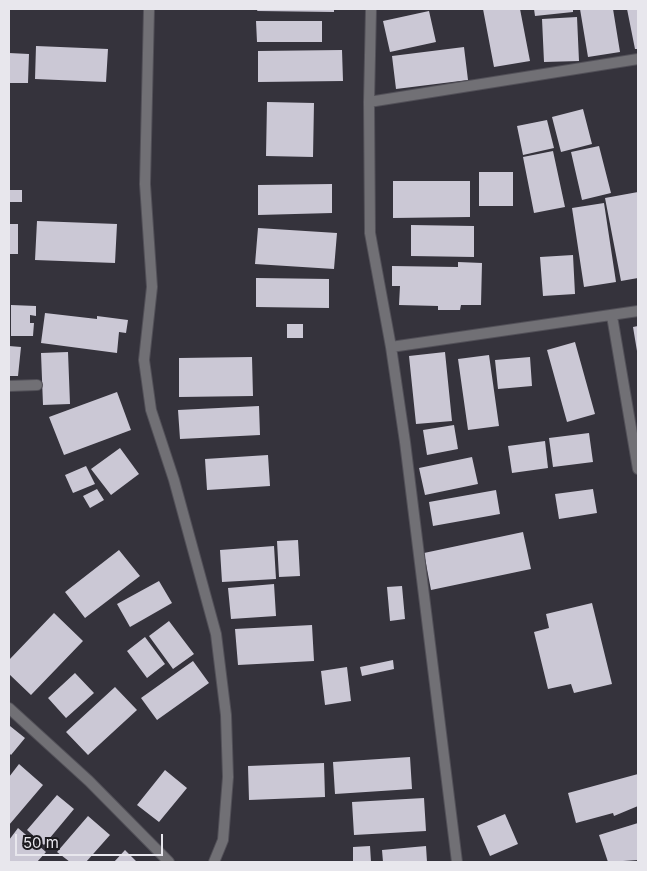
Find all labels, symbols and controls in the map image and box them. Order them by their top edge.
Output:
scale bar [18,824,165,856]
text: 50 m [23,833,59,852]

